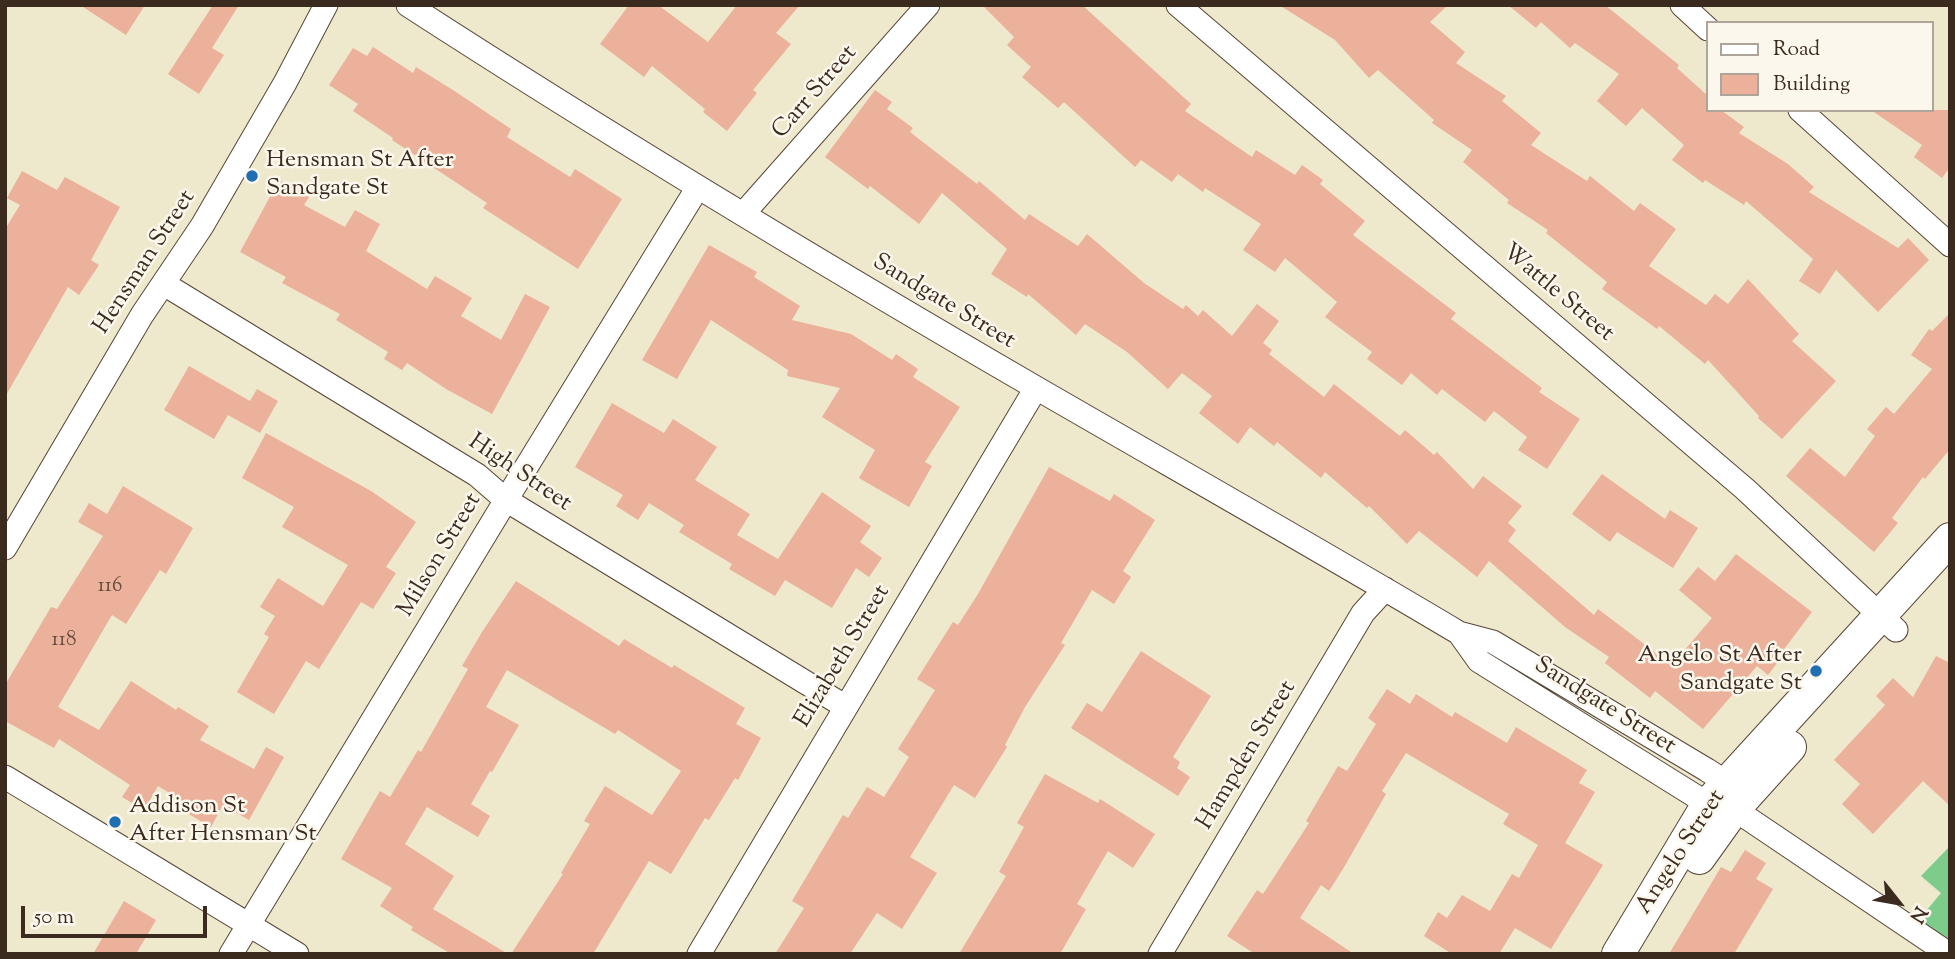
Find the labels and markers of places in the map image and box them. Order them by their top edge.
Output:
place label: Hensman St After Sandgate St [266,148,454,204]
marker: Hensman St After Sandgate St [244,168,260,184]
place label: Angelo St After Sandgate St [1637,643,1802,699]
marker: Angelo St After Sandgate St [1808,663,1824,679]
place label: Addison St After Hensman St [129,794,317,850]
marker: Addison St After Hensman St [107,814,123,830]

